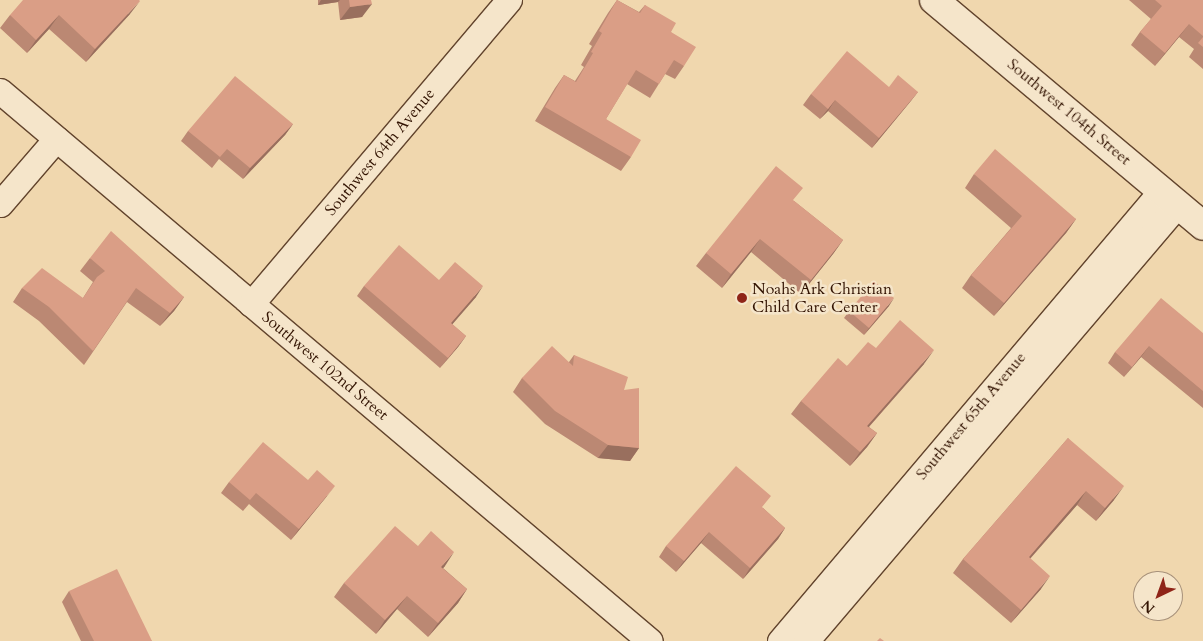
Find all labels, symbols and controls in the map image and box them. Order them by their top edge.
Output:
street label: Southwest 104th Street [1003,55,1135,169]
street label: Southwest 64th Avenue [321,84,439,220]
place label: Noahs Ark Christian Child Care Center [752,279,892,317]
marker: Noahs Ark Christian Child Care Center [736,292,748,304]
street label: Southwest 102nd Street [258,308,392,424]
street label: Southwest 65th Avenue [912,348,1030,484]
north arrow [1133,571,1183,621]
text: N [1137,596,1159,618]

